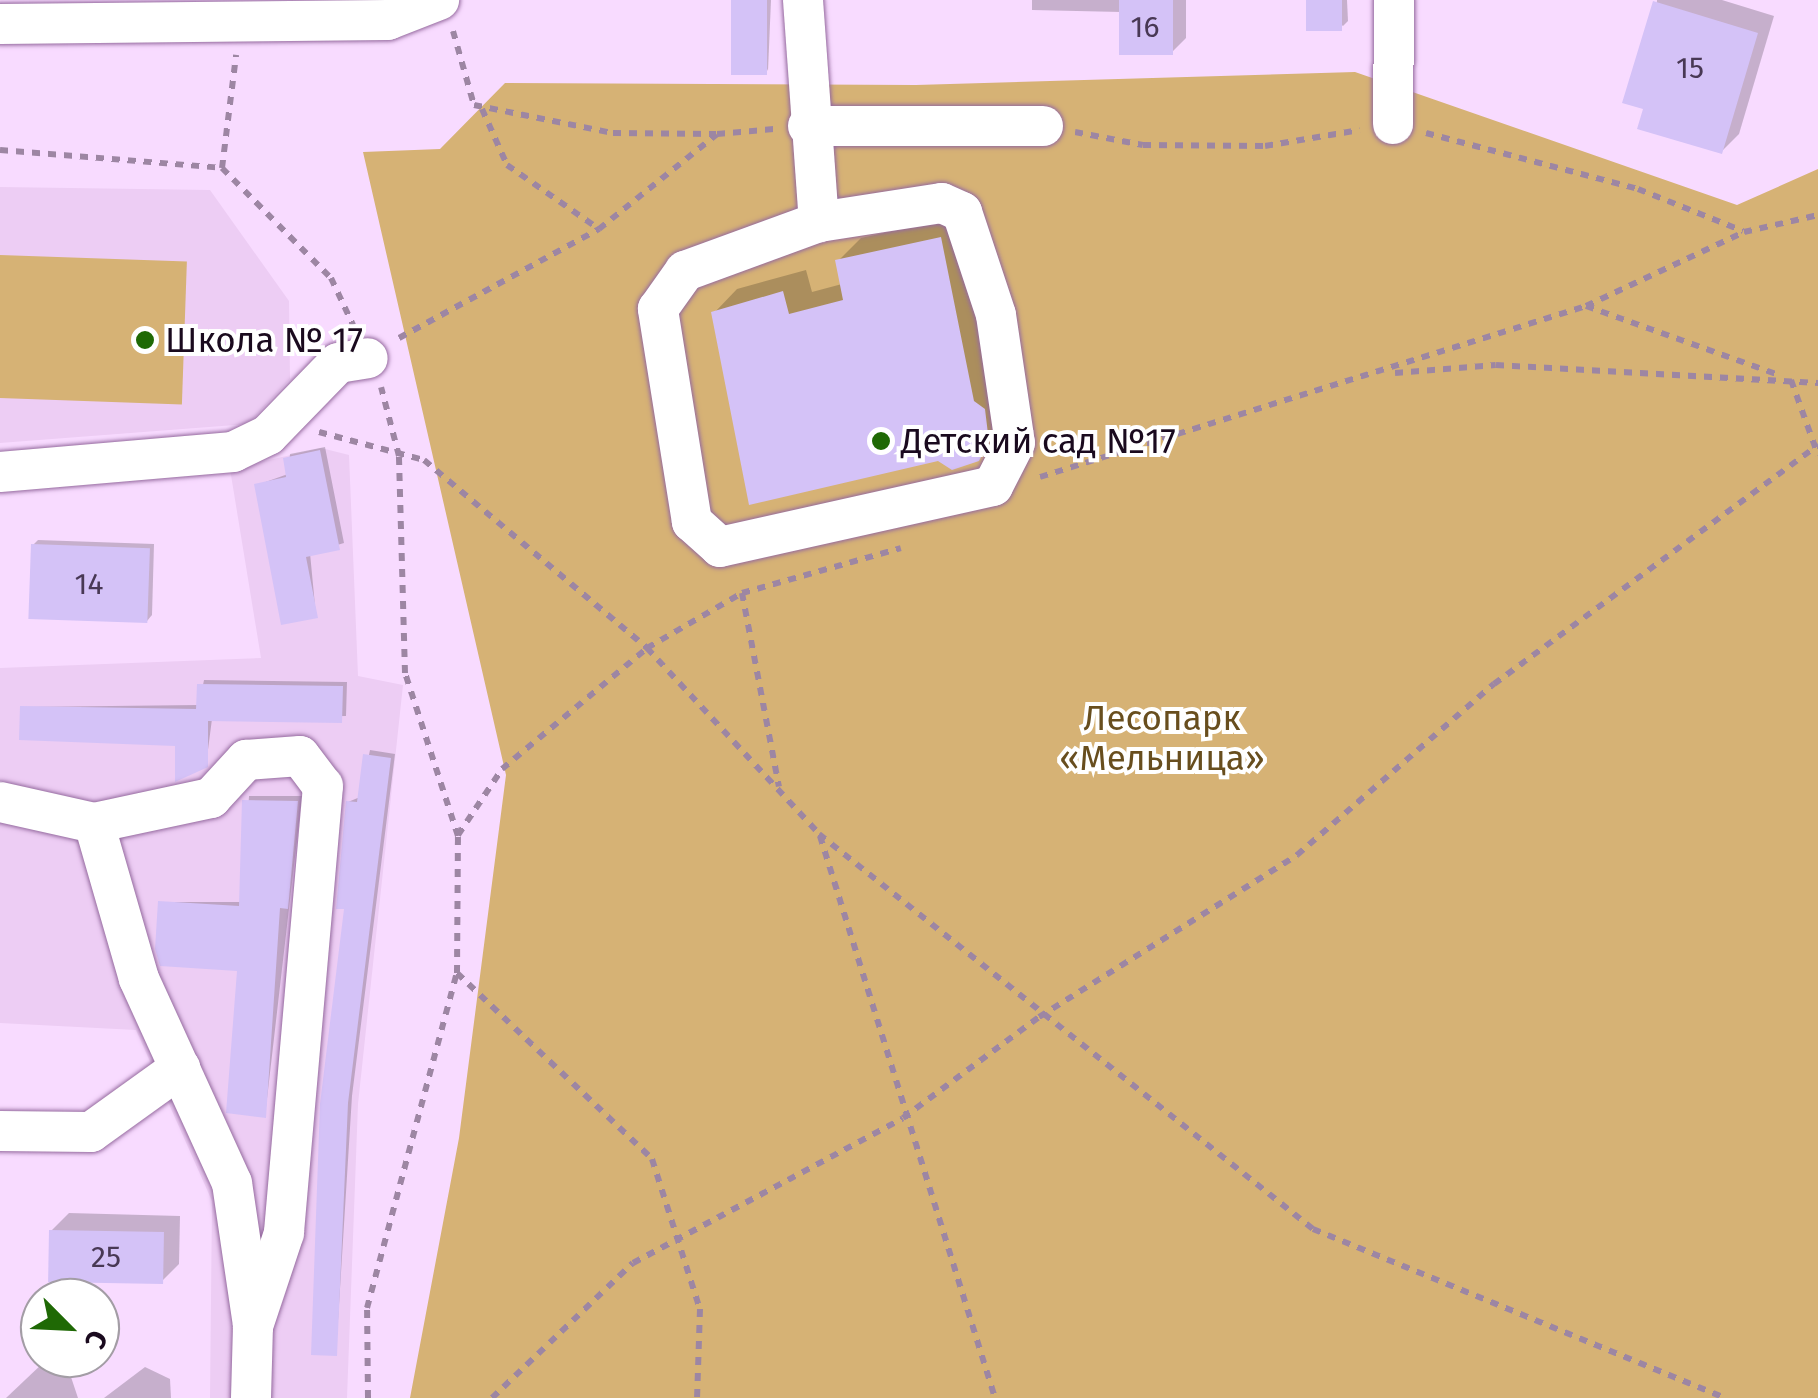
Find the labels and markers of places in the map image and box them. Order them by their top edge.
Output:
place label: Школа № 17 [165,319,363,361]
marker: Школа № 17 [134,329,156,351]
place label: Детский сад №17 [901,420,1176,462]
marker: Детский сад №17 [870,430,892,452]

